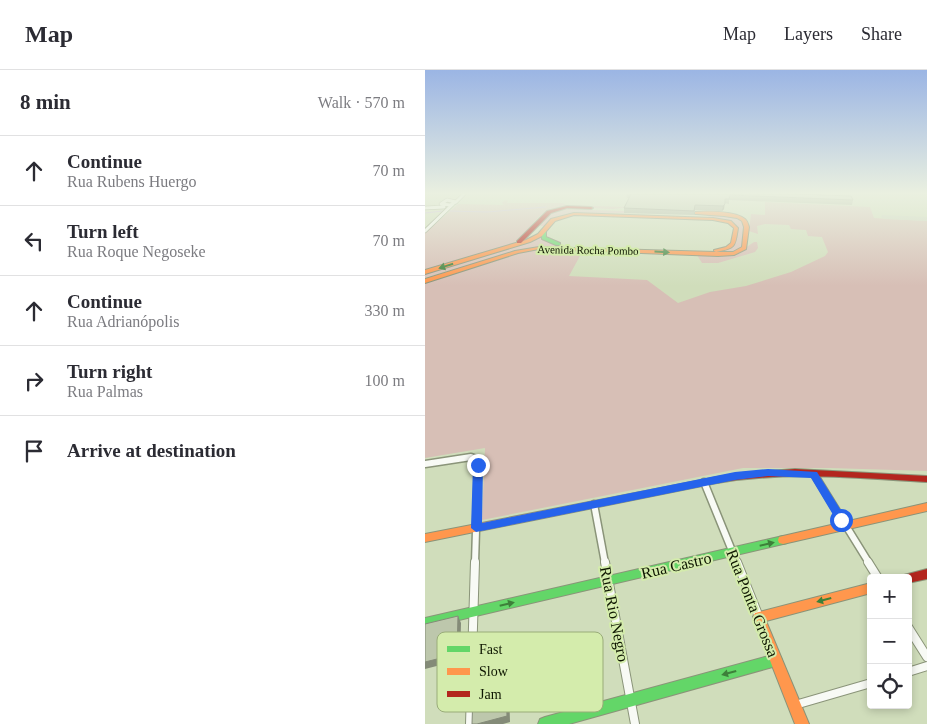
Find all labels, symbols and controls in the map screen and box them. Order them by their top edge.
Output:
text: Map [25,21,73,47]
text: Map [723,24,756,44]
text: Layers [784,24,833,44]
text: Share [861,24,902,44]
text: 8 min [20,90,71,114]
text: Walk · 570 m [318,94,405,111]
text: Continue [67,151,142,172]
icon: ahead [20,157,48,185]
text: 70 m [373,162,405,179]
text: Rua Rubens Huergo [67,173,196,190]
text: Turn left [67,221,139,242]
icon: left [20,227,48,255]
text: 70 m [373,232,405,249]
text: Rua Roque Negoseke [67,243,206,260]
street label: Avenida Rocha Pombo [537,243,639,257]
one-way arrow [655,248,671,256]
one-way arrow [439,262,454,270]
text: Continue [67,291,142,312]
icon: ahead [20,297,48,325]
text: 330 m [365,302,405,319]
text: Rua Adrianópolis [67,313,179,330]
text: Turn right [67,361,152,382]
icon: right [20,367,48,395]
text: 100 m [365,372,405,389]
text: Rua Palmas [67,383,143,400]
icon: arrive [20,437,48,465]
text: Arrive at destination [67,440,236,461]
route end [467,454,490,477]
route start [830,509,853,532]
one-way arrow [760,539,776,547]
street label: Rua Ponta Grossa [723,547,782,660]
street label: Rua Castro [639,549,713,582]
street label: Rua Rio Negro [596,565,632,663]
map controls [867,574,912,709]
button: + [867,574,912,619]
one-way arrow [816,596,831,604]
one-way arrow [499,600,514,608]
button: − [867,619,912,664]
legend [437,632,603,712]
text: Fast [479,642,502,657]
text: Slow [479,664,509,679]
button: locate [867,664,912,709]
one-way arrow [722,669,737,677]
text: Jam [479,687,502,702]

